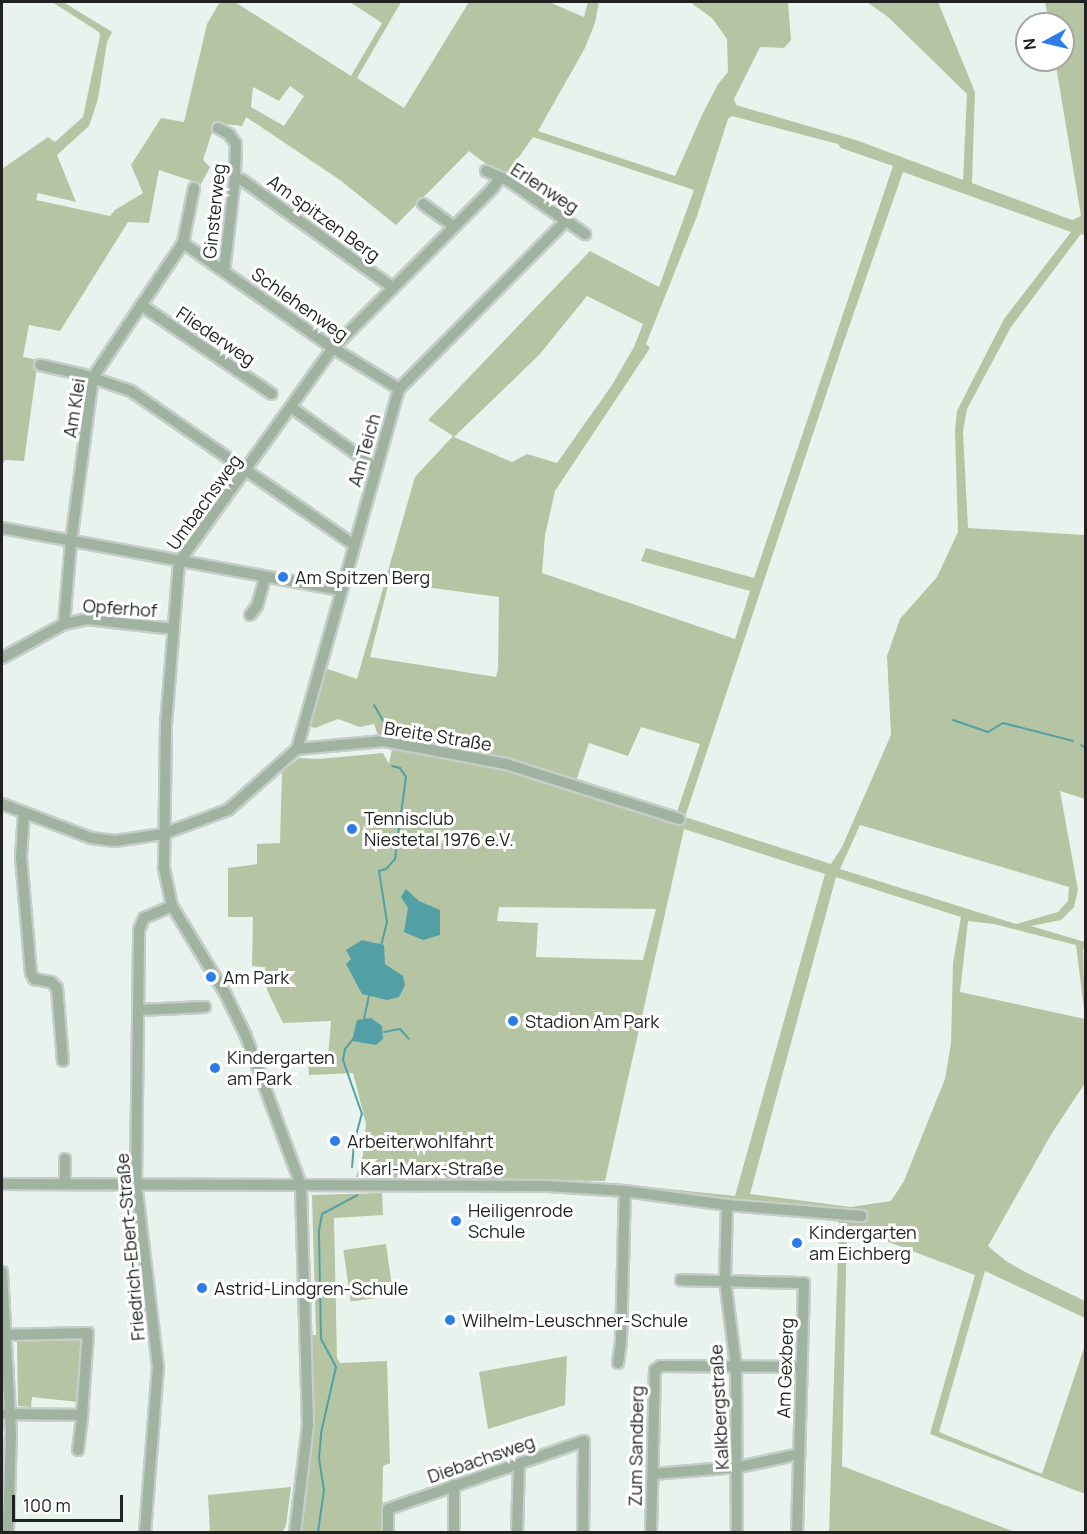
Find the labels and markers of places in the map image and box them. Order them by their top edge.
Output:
place label: Am Spitzen Berg [295,566,430,588]
marker: Am Spitzen Berg [276,570,290,584]
place label: Tennisclub Niestetal 1976 e.V. [364,808,514,850]
marker: Tennisclub Niestetal 1976 e.V. [345,822,359,836]
place label: Am Park [223,966,289,988]
marker: Am Park [204,970,218,984]
place label: Stadion Am Park [525,1010,659,1032]
marker: Stadion Am Park [506,1014,520,1028]
place label: Kindergarten am Park [227,1047,335,1090]
marker: Kindergarten am Park [208,1061,222,1075]
place label: Arbeiterwohlfahrt [347,1130,494,1152]
marker: Arbeiterwohlfahrt [328,1134,342,1148]
place label: Heiligenrode Schule [468,1200,573,1242]
marker: Heiligenrode Schule [449,1214,463,1228]
place label: Kindergarten am Eichberg [809,1222,917,1264]
marker: Kindergarten am Eichberg [790,1236,804,1250]
place label: Astrid-Lindgren-Schule [214,1277,408,1299]
marker: Astrid-Lindgren-Schule [195,1281,209,1295]
place label: Wilhelm-Leuschner-Schule [462,1309,688,1331]
marker: Wilhelm-Leuschner-Schule [443,1313,457,1327]

